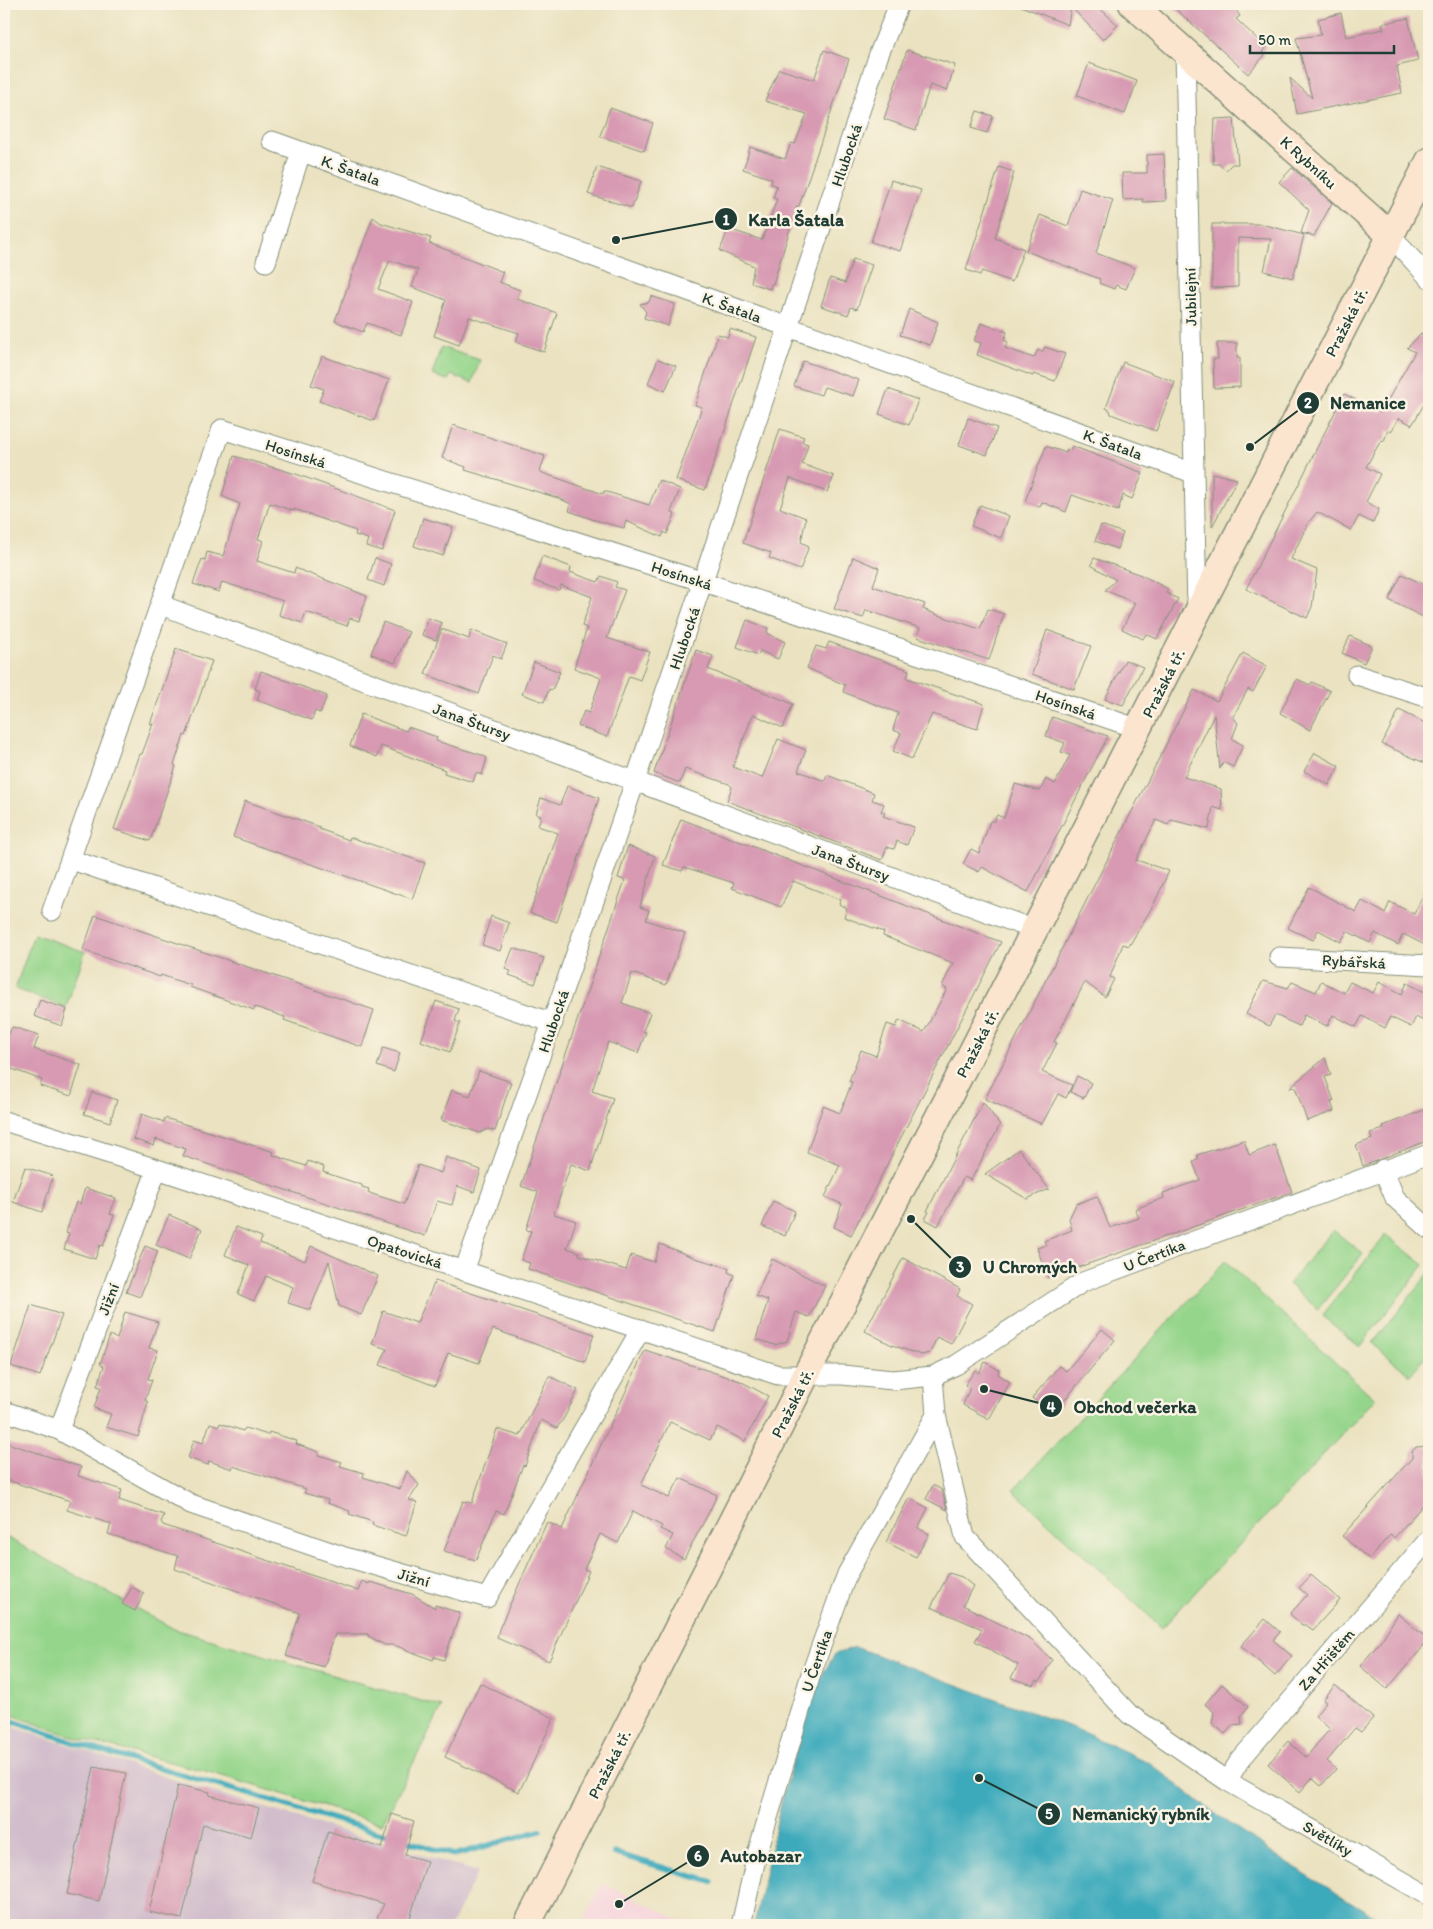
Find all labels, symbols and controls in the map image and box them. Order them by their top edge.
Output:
scale bar [1250,22,1394,54]
text: 50 m [1258,31,1291,49]
street label: Hlubocká [827,121,866,189]
street label: K Rybníku [1276,132,1341,193]
street label: K. Šatala [319,151,384,190]
callout: Karla Šatala [713,203,854,236]
text: Karla Šatala [748,209,844,231]
text: 1 [723,211,730,229]
street label: Jubilejní [1180,268,1201,326]
street label: Pražská tř. [1321,285,1372,360]
street label: K. Šatala [700,288,765,327]
callout: Nemanice [1295,386,1416,419]
text: Nemanice [1330,392,1406,414]
text: 2 [1304,394,1312,412]
street label: K. Šatala [1081,425,1146,464]
street label: Hosínská [263,435,329,472]
street label: Hosínská [649,557,715,594]
street label: Hlubocká [665,604,704,672]
street label: Pražská tř. [1138,646,1189,721]
street label: Hosínská [1033,685,1099,724]
street label: Jana Štursy [430,699,514,744]
street label: Jana Štursy [809,840,893,885]
street label: Rybářská [1322,950,1387,973]
street label: Hlubocká [534,987,573,1055]
street label: Pražská tř. [952,1006,1003,1081]
street label: Opatovická [365,1230,445,1273]
street label: U Čertíka [1121,1235,1188,1276]
callout: U Chromých [948,1250,1087,1283]
text: U Chromých [983,1256,1078,1278]
text: 3 [956,1258,964,1276]
street label: Jižní [94,1281,123,1318]
street label: Pražská tř. [767,1366,818,1441]
callout: Obchod večerka [1038,1390,1206,1423]
text: Obchod večerka [1073,1396,1197,1418]
text: 4 [1046,1398,1056,1416]
street label: Jižní [396,1564,432,1591]
street label: Za Hřištěm [1294,1624,1359,1694]
street label: U Čertíka [797,1627,836,1695]
street label: Pražská tř. [584,1727,635,1802]
callout: Nemanický rybník [1037,1798,1220,1831]
text: Nemanický rybník [1072,1803,1210,1825]
text: 5 [1045,1805,1053,1823]
street label: Světlíky [1299,1817,1356,1861]
callout: Autobazar [685,1840,811,1873]
text: Autobazar [720,1845,802,1867]
text: 6 [694,1847,702,1865]

